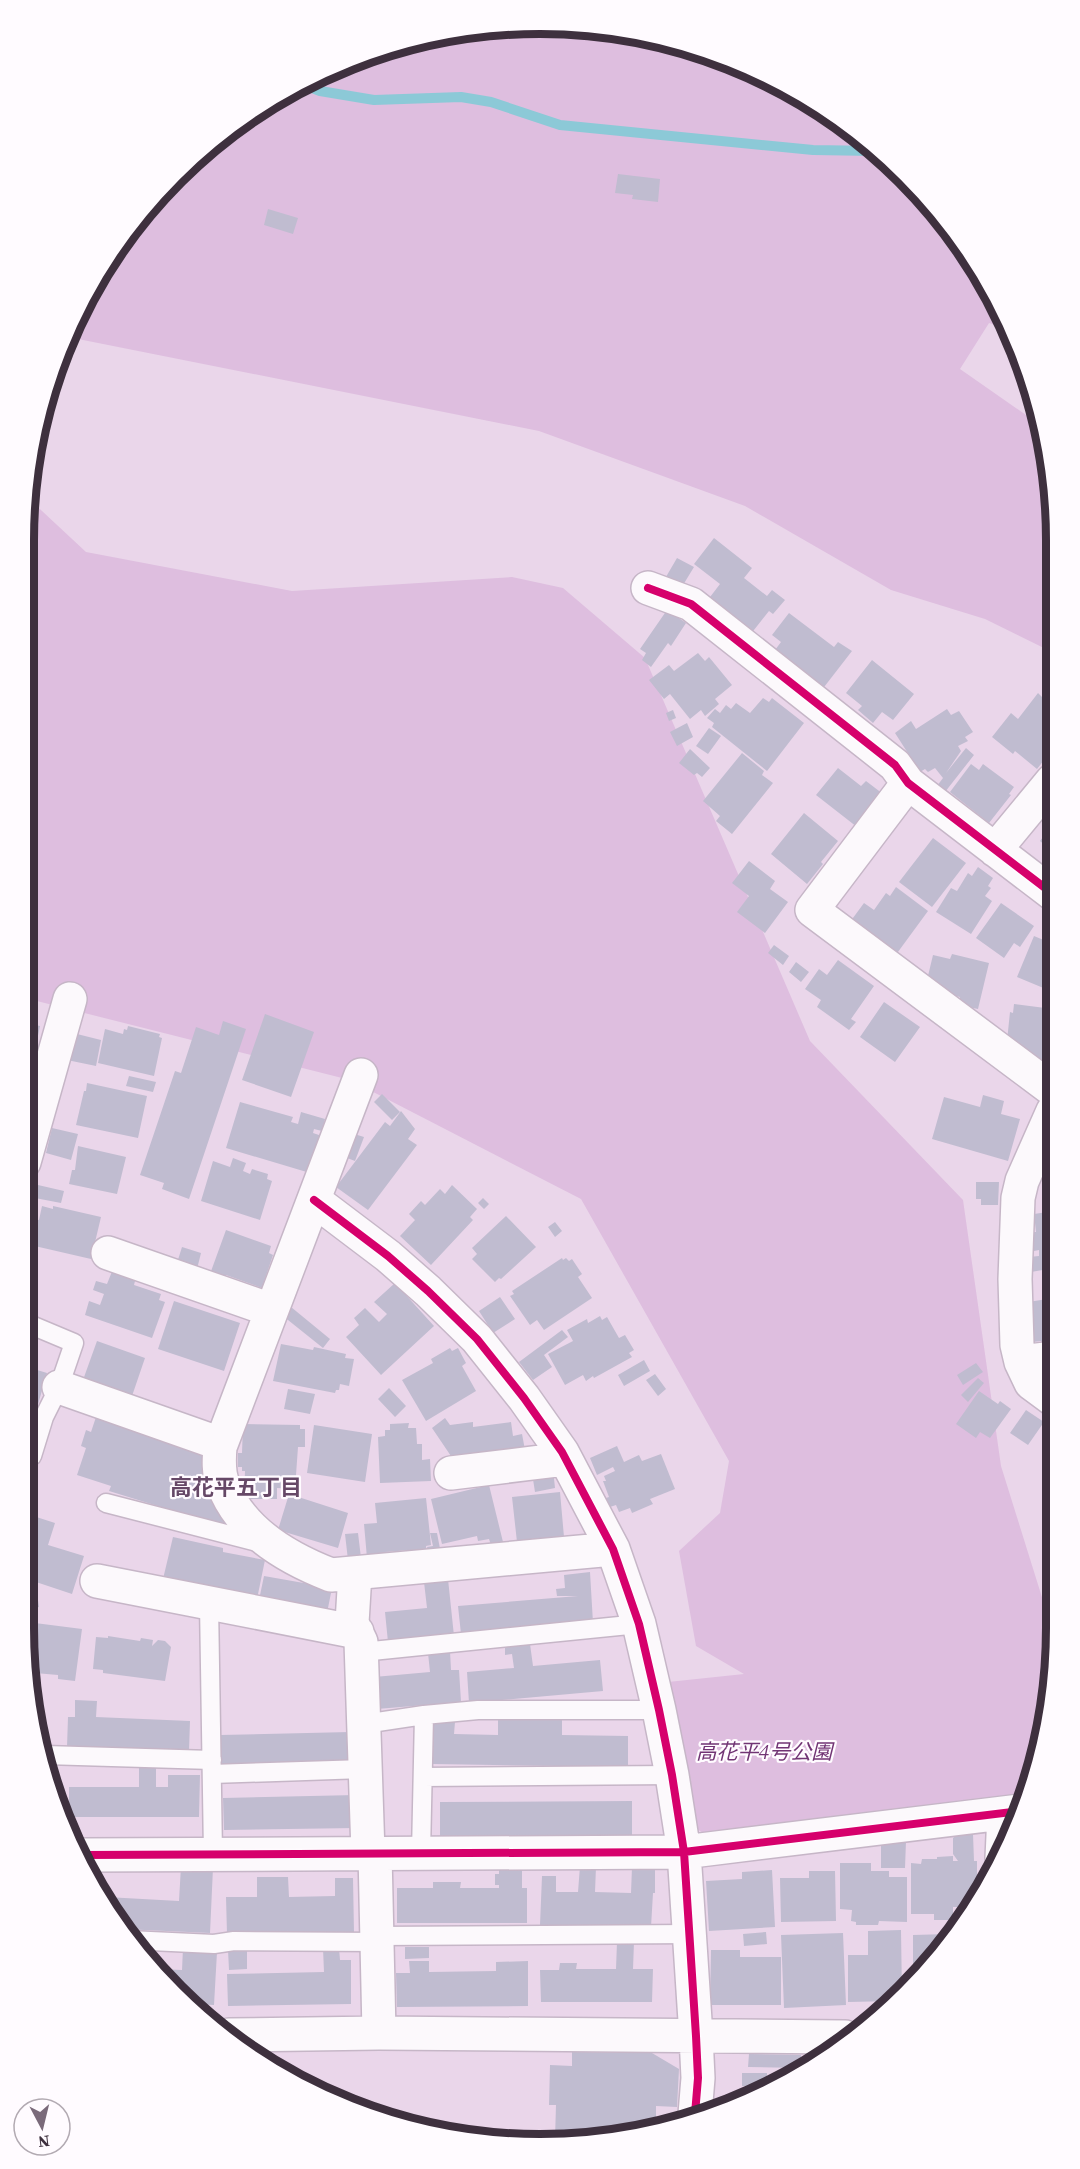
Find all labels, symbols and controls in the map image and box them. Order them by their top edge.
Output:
district label: 高花平五丁目 [170,1472,302,1502]
park label: 高花平4号公園 [696,1737,835,1766]
north arrow [12,2097,72,2157]
text: N [36,2130,51,2154]

